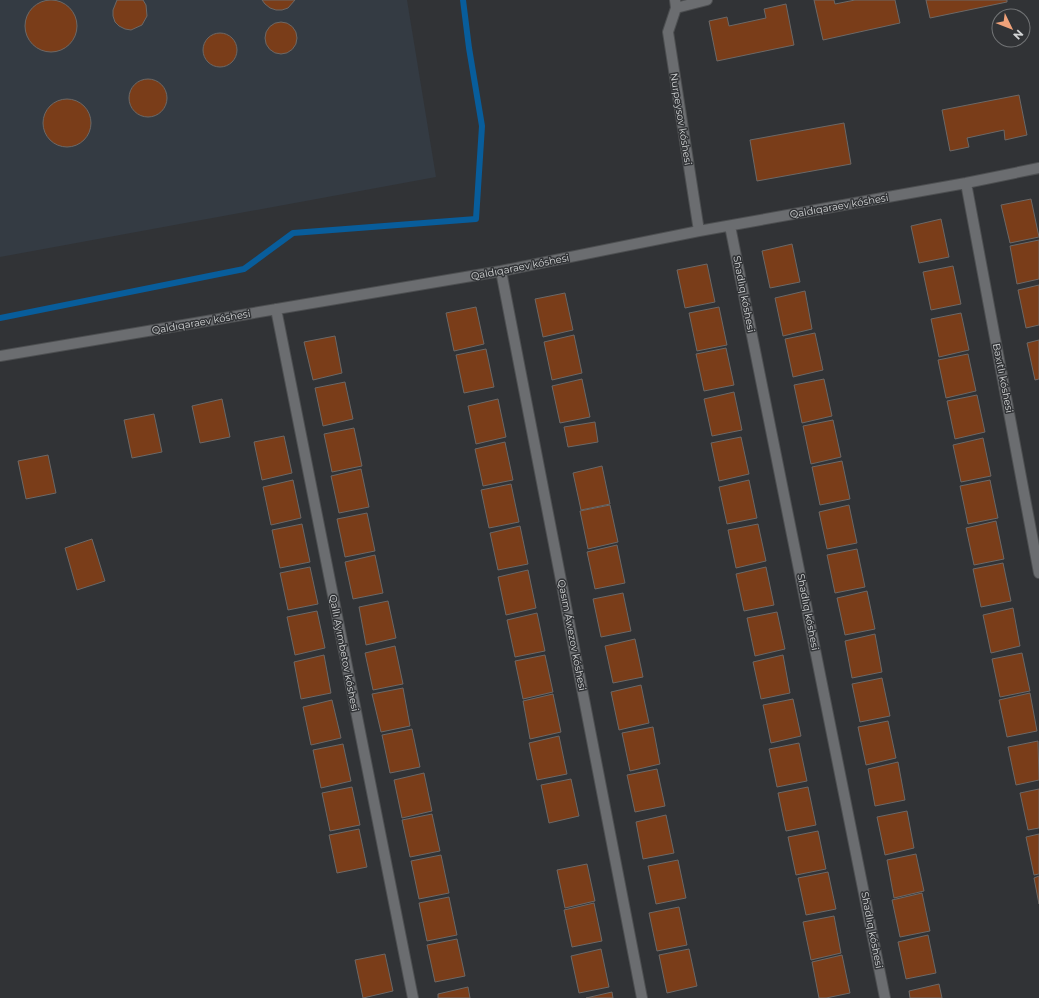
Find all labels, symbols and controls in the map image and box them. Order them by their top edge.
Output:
north arrow [991,8,1031,48]
text: N [1010,27,1026,43]
street label: Nurpeysov kóshesi [667,72,695,166]
street label: Qaldıqaraev kóshesi [789,191,889,221]
street label: Qaldıqaraev kóshesi [470,251,570,283]
street label: Shadlıq kóshesi [730,255,758,333]
street label: Qaldıqaraev kóshesi [151,307,251,337]
street label: Baxıtlı kóshesi [990,342,1016,414]
street label: Shadlıq kóshesi [794,573,822,651]
street label: Qasım Áwezov kóshesi [555,578,589,692]
street label: Qallı Ayımbetov kóshesi [326,593,362,713]
street label: Shadlıq kóshesi [858,891,886,969]

